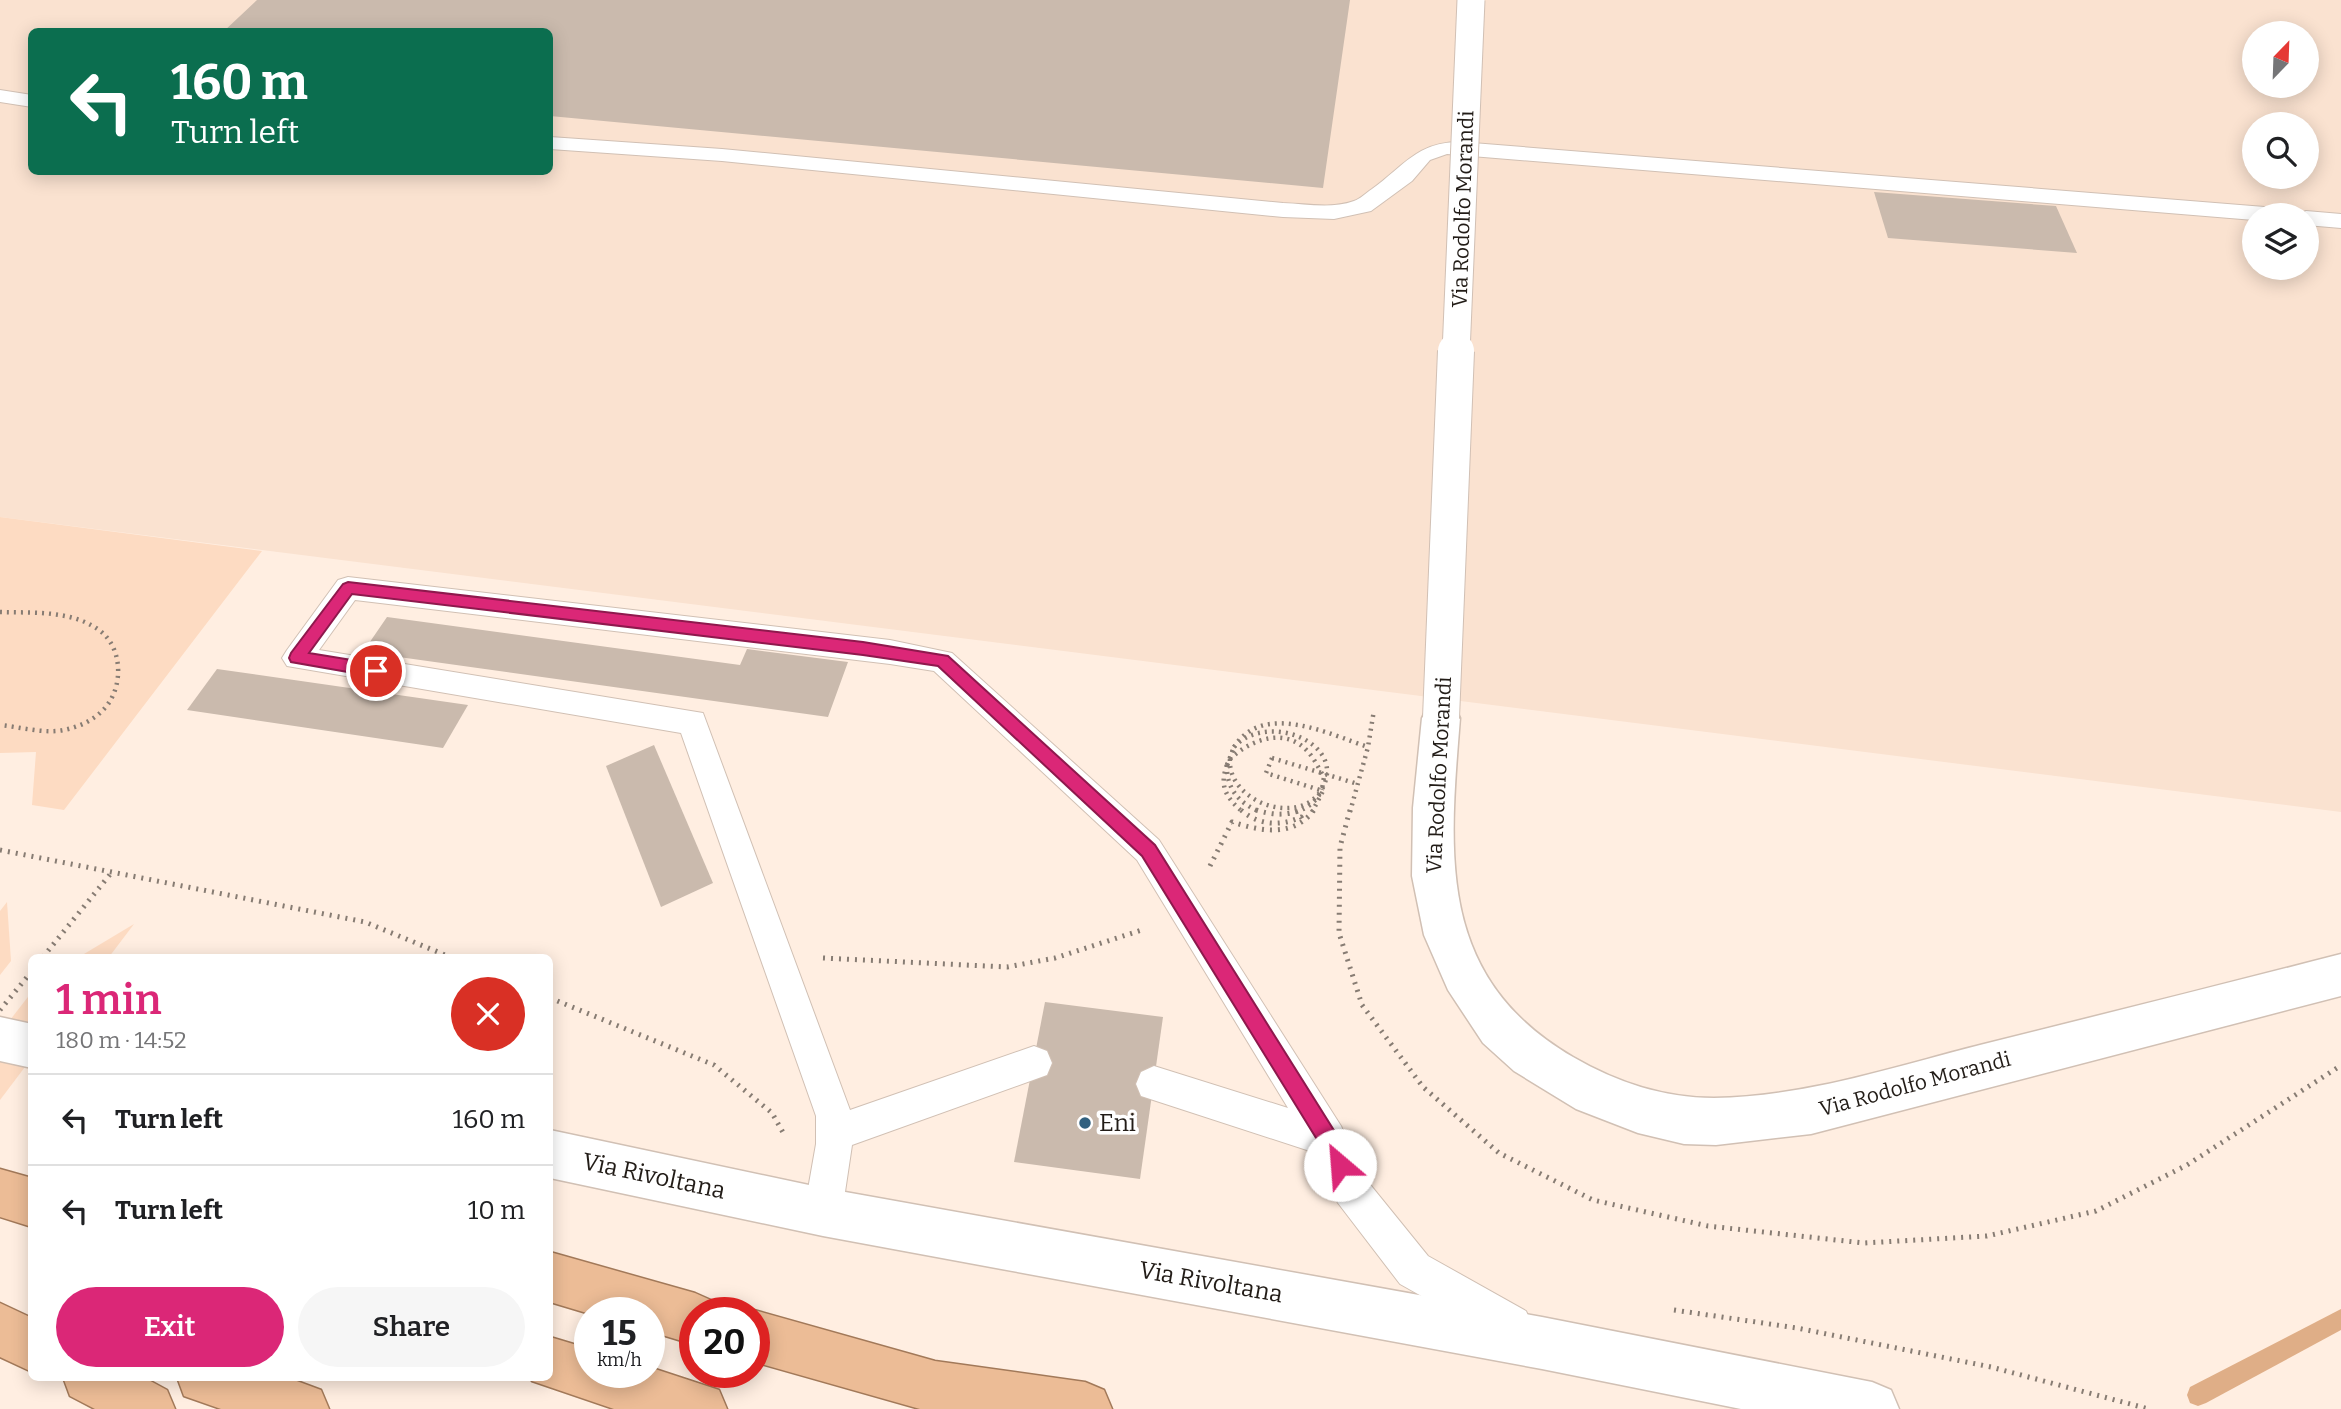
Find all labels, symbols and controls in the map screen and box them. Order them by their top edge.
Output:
north arrow [2242,21,2319,98]
map controls [2242,21,2319,280]
text: 160 m [171,53,308,112]
icon: left [56,56,147,147]
street label: Via Rodolfo Morandi [1447,110,1479,308]
button: search [2242,112,2319,189]
text: Turn left [171,113,299,151]
button: layers [2242,203,2319,280]
pin [346,641,406,701]
icon: arrive [357,652,395,690]
street label: Via Rodolfo Morandi [1421,676,1457,874]
text: 1 min [56,975,162,1025]
button: close [451,977,525,1051]
text: 180 m · 14:52 [56,1026,187,1054]
street label: Via Rodolfo Morandi [1816,1046,2014,1122]
icon: left [56,1101,94,1139]
text: Turn left [115,1104,223,1135]
text: 160 m [453,1104,525,1135]
place label: Eni [1099,1109,1136,1137]
marker: Eni [1077,1115,1093,1131]
position arrow [1303,1128,1377,1202]
street label: Via Rivoltana [580,1147,728,1205]
icon: left [56,1192,94,1230]
text: Turn left [115,1195,223,1226]
text: 10 m [468,1195,525,1226]
street label: Via Rivoltana [1137,1256,1285,1308]
button: Exit [56,1287,284,1367]
button: Share [298,1287,525,1367]
speed limit sign: 20 [679,1297,770,1388]
text: 15 [602,1312,637,1354]
text: km/h [597,1349,642,1371]

